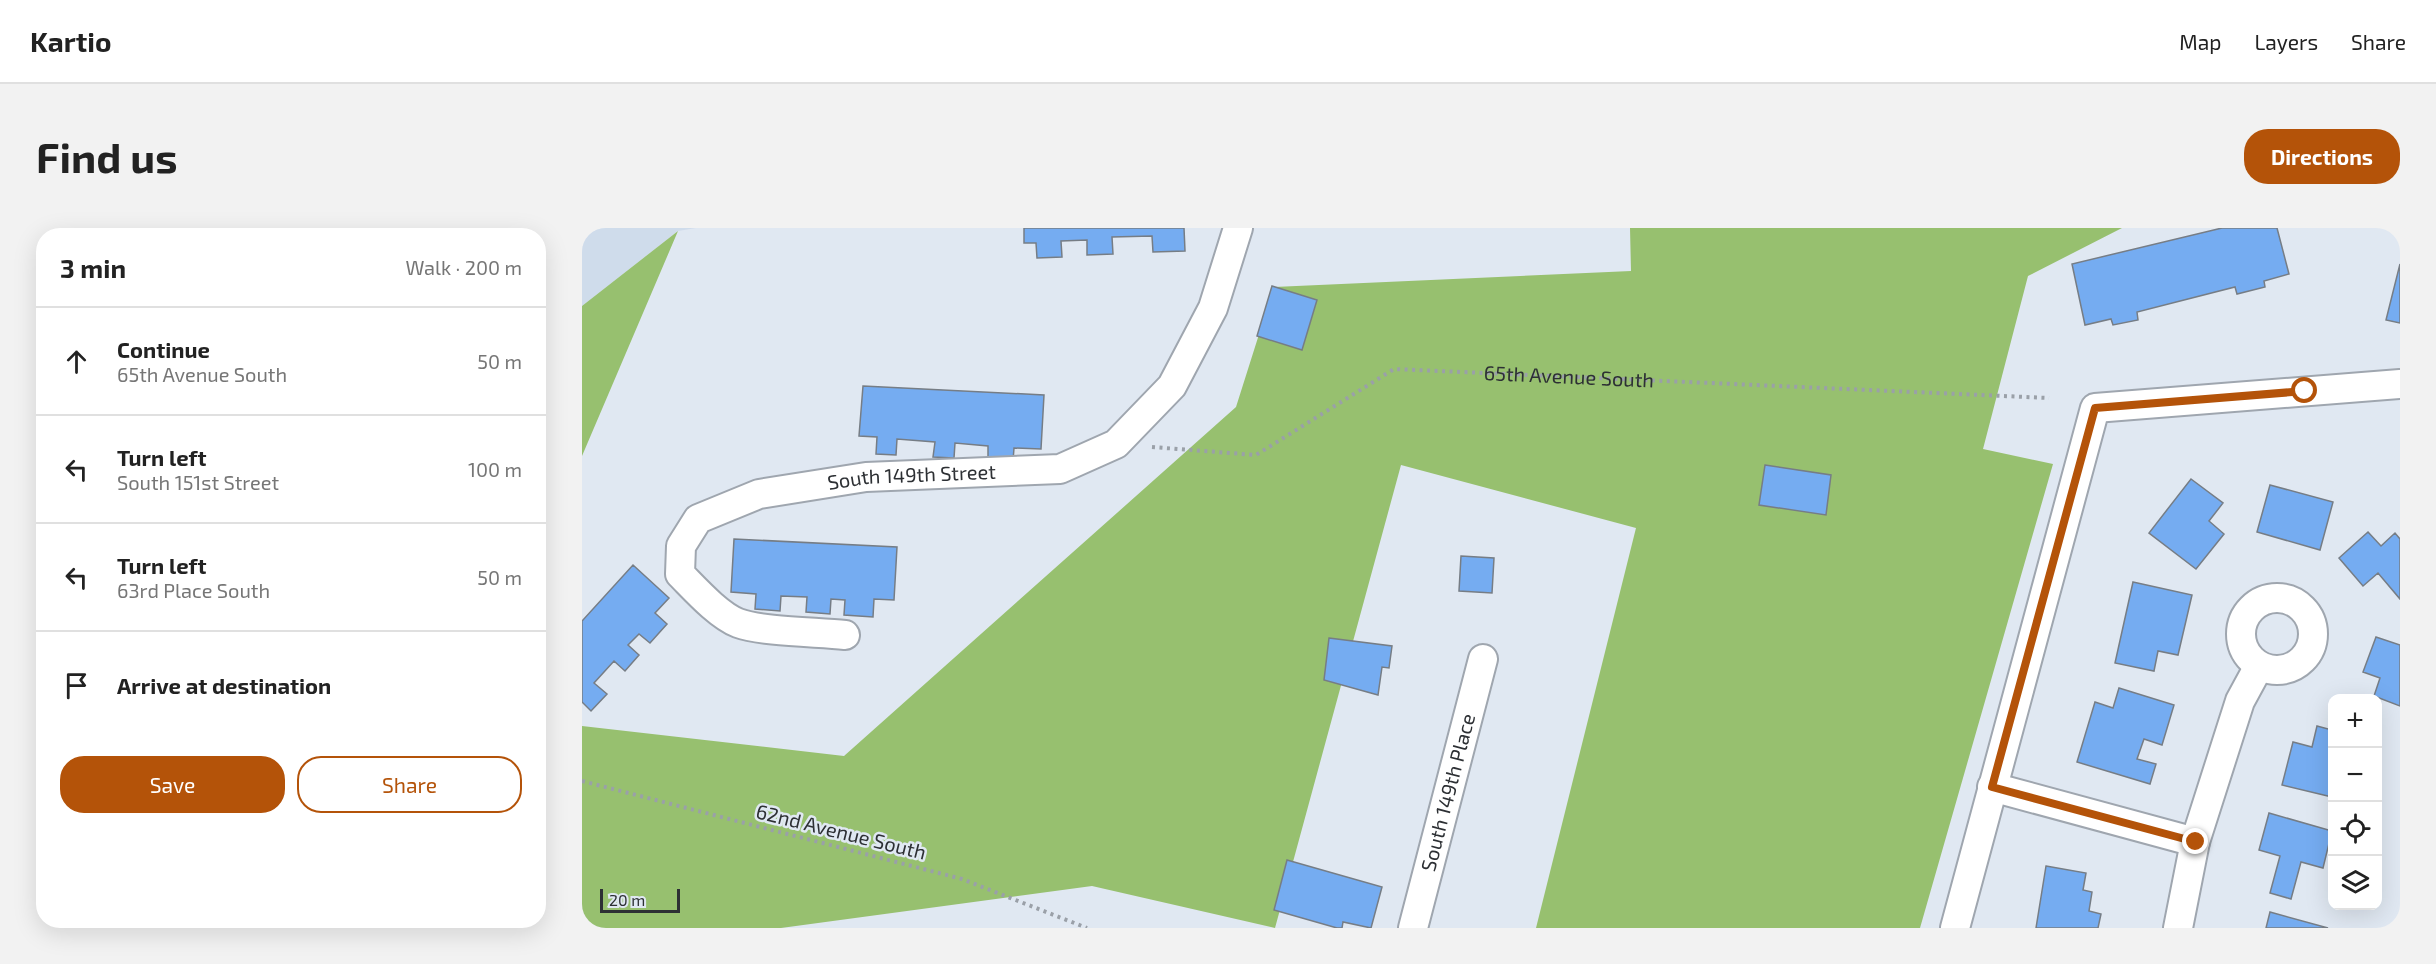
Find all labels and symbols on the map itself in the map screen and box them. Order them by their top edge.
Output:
street label: 65th Avenue South [1483,360,1655,391]
route start [2291,377,2317,403]
street label: South 149th Street [826,459,997,494]
street label: South 149th Place [1415,711,1479,874]
street label: 62nd Avenue South [754,798,929,864]
route end [2182,828,2208,854]
scale bar [600,886,680,914]

